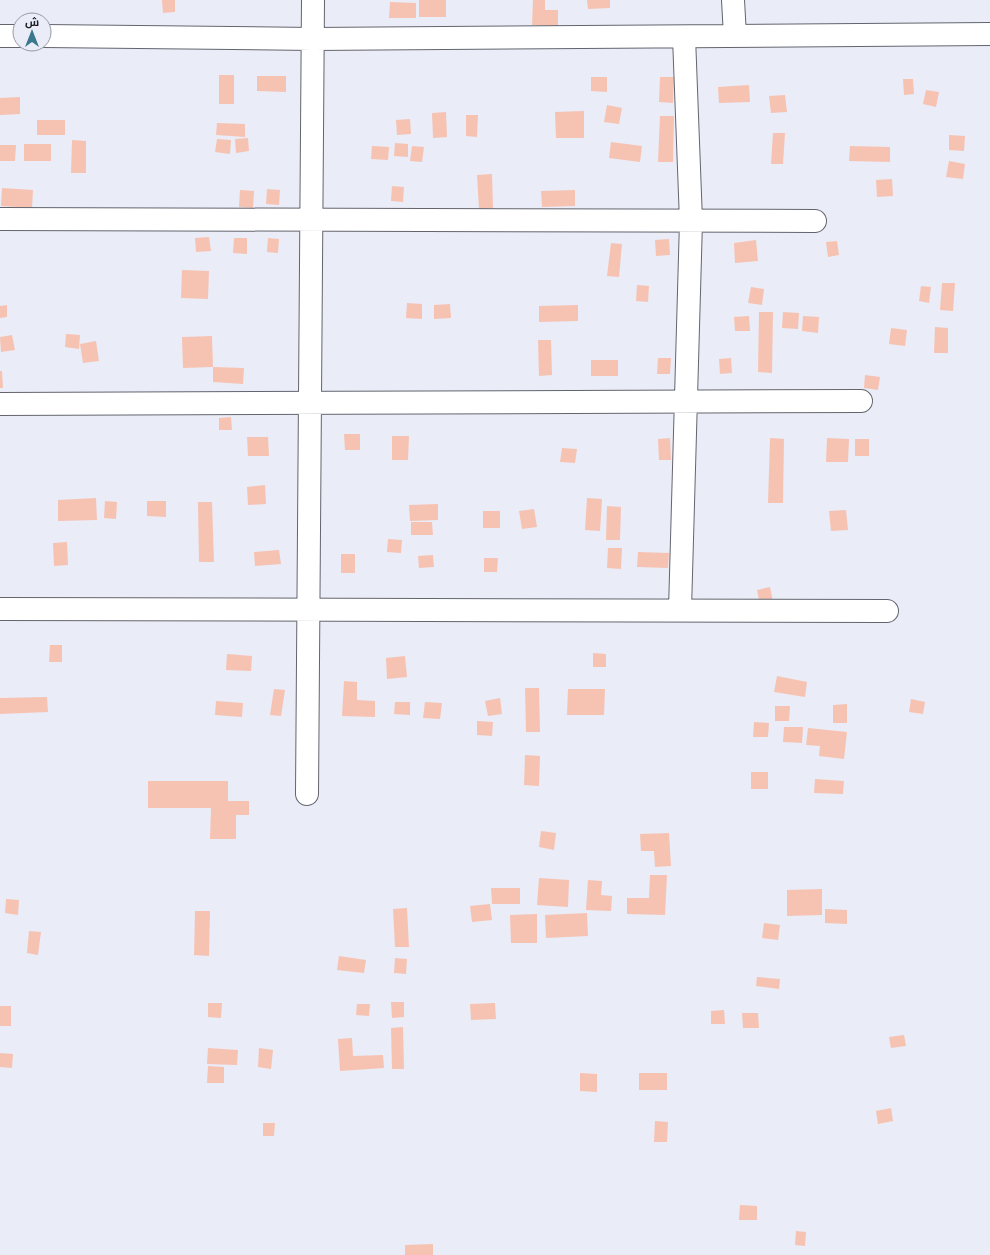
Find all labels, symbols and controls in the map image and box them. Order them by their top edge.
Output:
north arrow [12,12,52,52]
text: ش [25,16,39,29]

